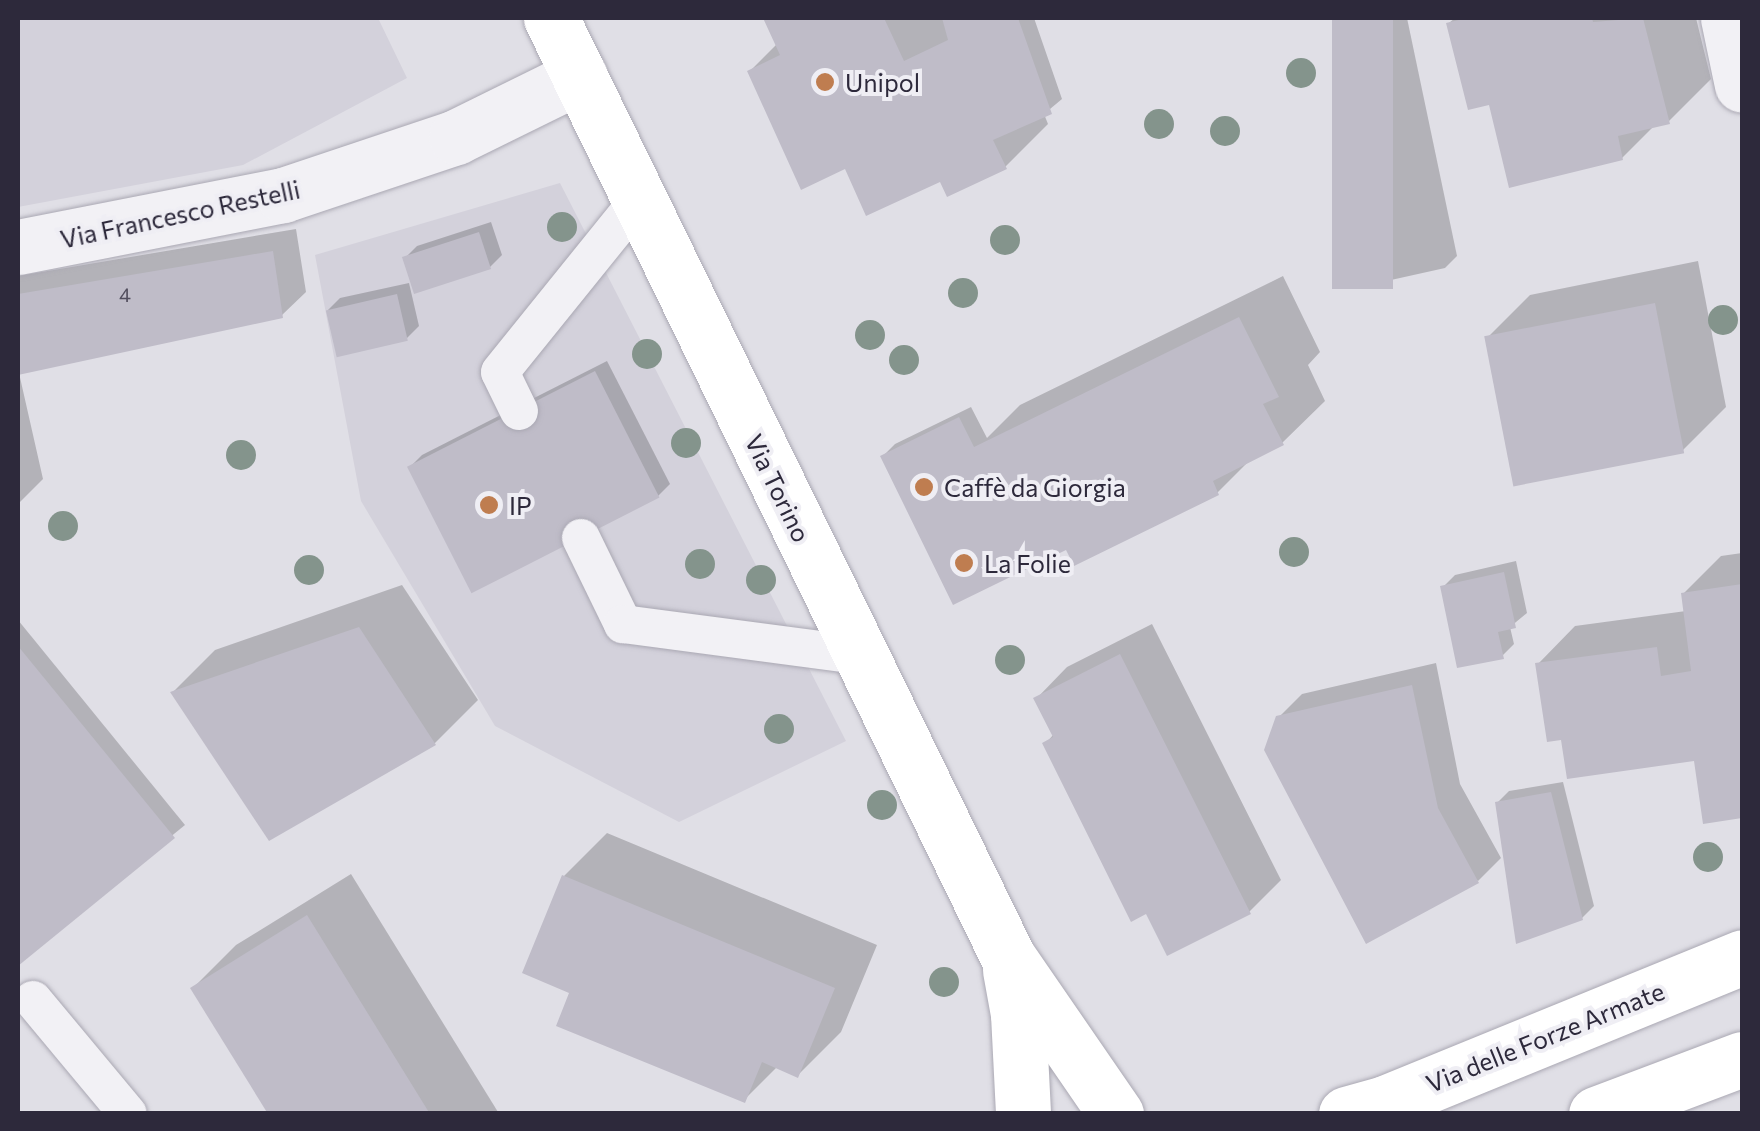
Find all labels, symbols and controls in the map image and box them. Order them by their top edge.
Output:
place label: Unipol [845,67,920,97]
marker: Unipol [814,71,836,93]
street label: Via Francesco Restelli [57,174,303,254]
house number: 4 [119,282,131,306]
street label: Via Torino [739,429,817,547]
place label: Caffè da Giorgia [944,472,1126,502]
marker: Caffè da Giorgia [913,476,935,498]
place label: IP [509,490,532,520]
marker: IP [478,494,500,516]
place label: La Folie [984,548,1071,578]
marker: La Folie [953,552,975,574]
street label: Via delle Forze Armate [1422,975,1668,1099]

